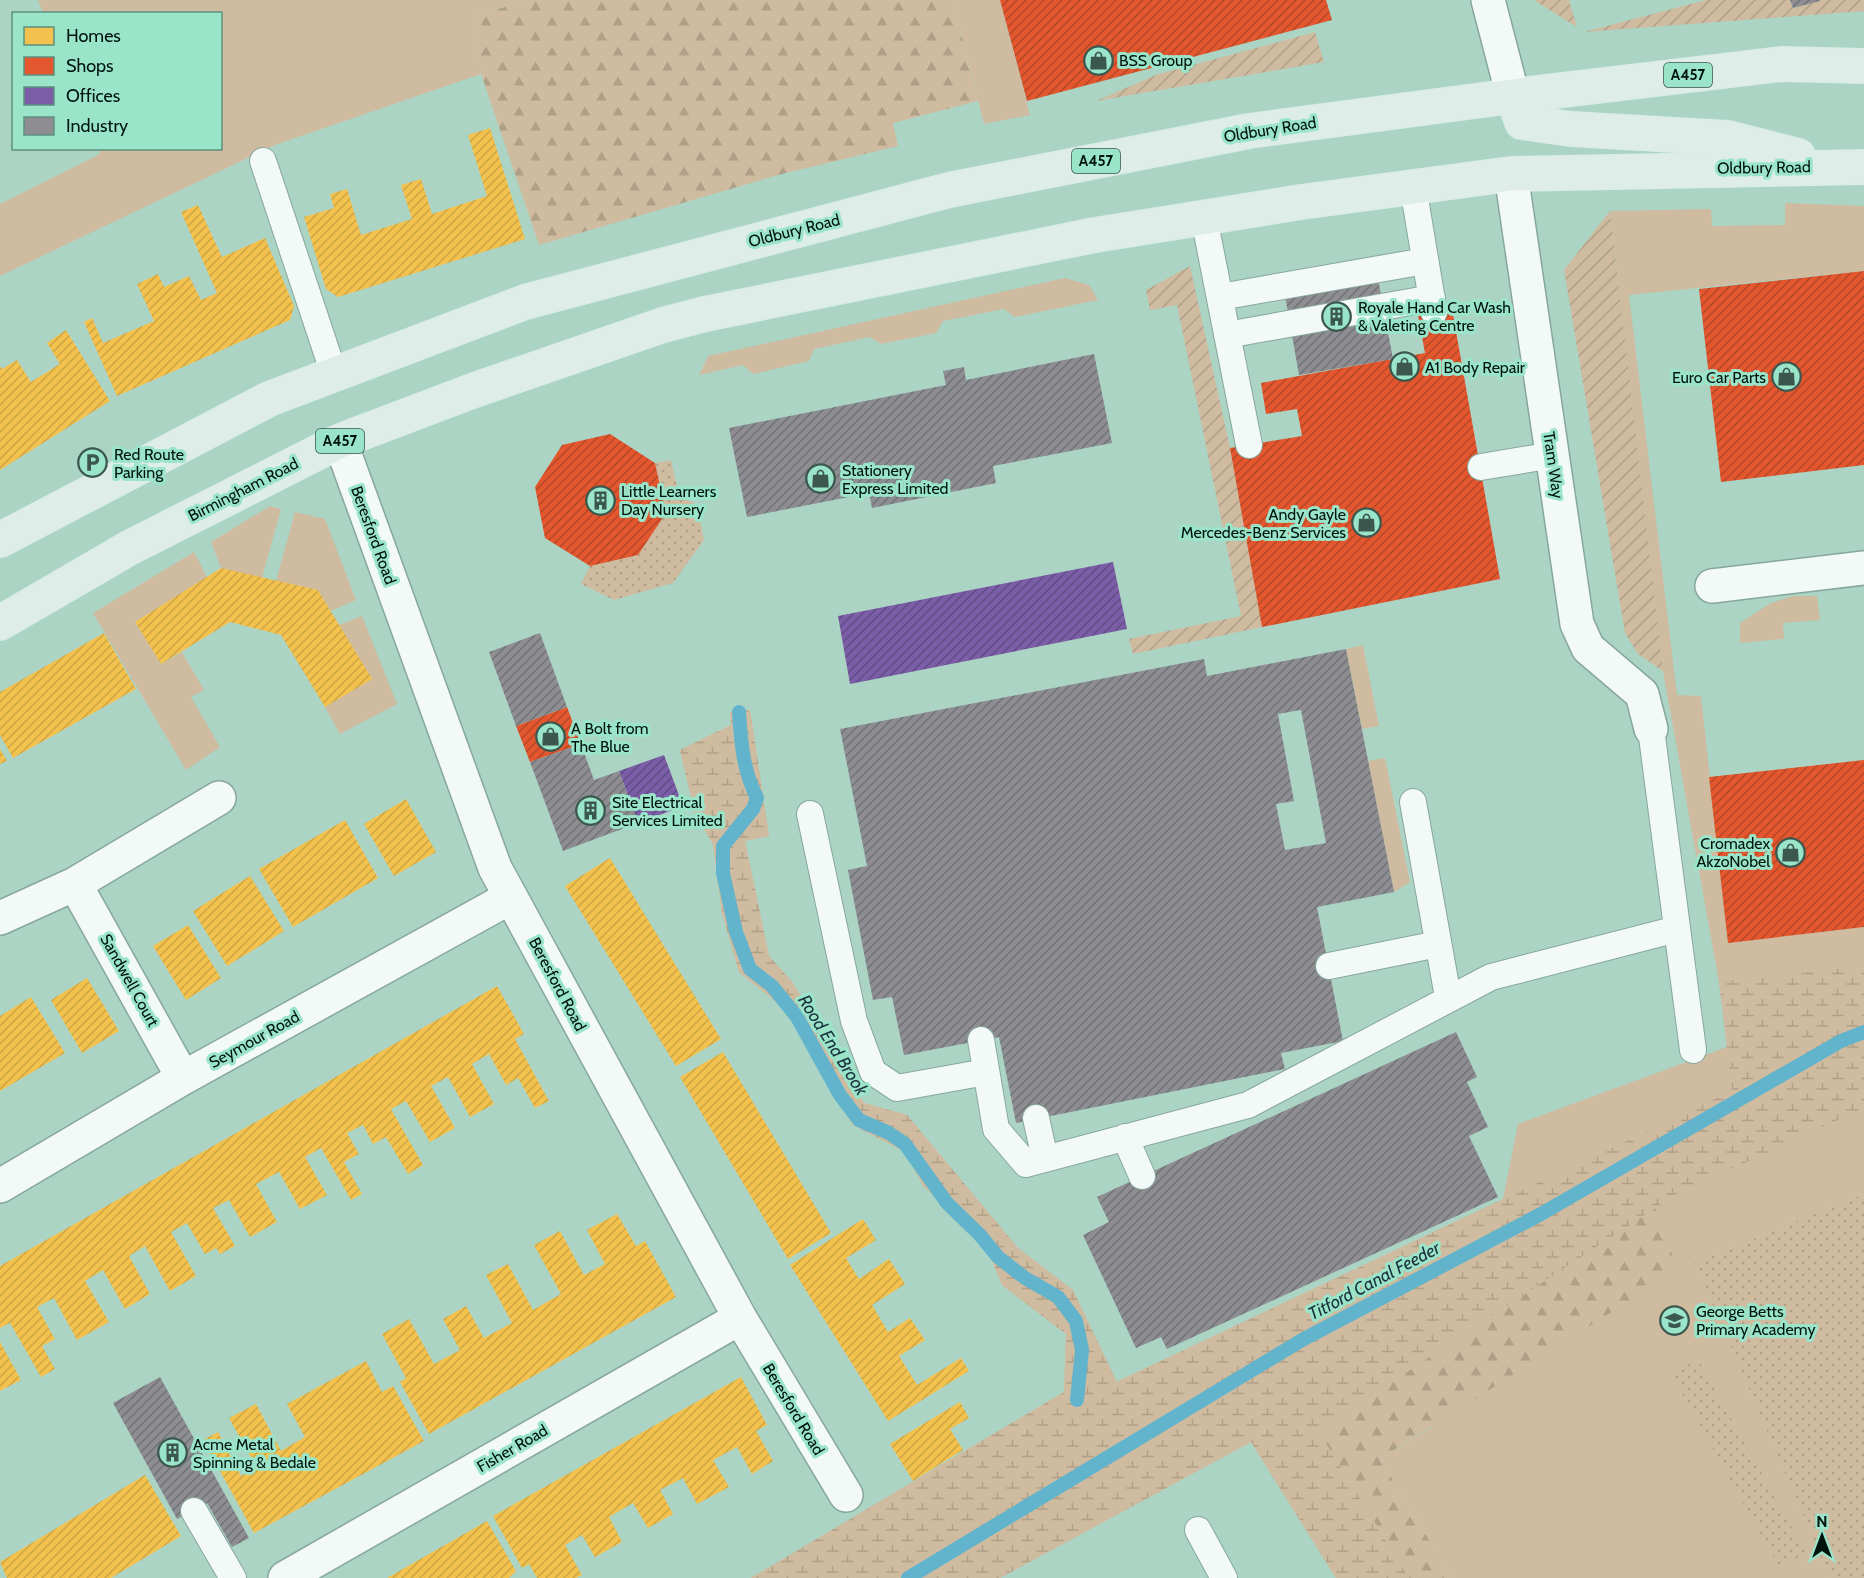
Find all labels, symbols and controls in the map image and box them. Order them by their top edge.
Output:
legend [12,12,222,150]
text: Homes [66,25,121,47]
shop icon: BSS Group [1082,44,1114,76]
place label: BSS Group [1119,51,1192,70]
text: Shops [66,55,114,77]
road number: A457 [1664,63,1712,87]
text: Offices [66,85,120,107]
street label: Oldbury Road [1222,113,1318,146]
text: Industry [66,115,128,137]
road number: A457 [1072,149,1120,173]
street label: Oldbury Road [1717,157,1811,178]
street label: Oldbury Road [746,210,842,251]
place label: Royale Hand Car Wash & Valeting Centre [1358,298,1511,335]
building icon: Royale Hand Car Wash & Valeting Centre [1321,300,1353,332]
shop icon: A1 Body Repair [1388,351,1420,383]
place label: A1 Body Repair [1425,358,1526,377]
shop icon: Euro Car Parts [1771,361,1803,393]
place label: Euro Car Parts [1672,368,1766,387]
road number: A457 [316,429,364,453]
street label: Tram Way [1539,430,1568,500]
place label: Red Route Parking [114,445,184,482]
parking icon: Red Route Parking [77,447,109,479]
street label: Birmingham Road [185,454,301,525]
place label: Stationery Express Limited [842,461,948,498]
shop icon: Stationery Express Limited [805,463,837,495]
place label: Little Learners Day Nursery [621,482,717,519]
street label: Beresford Road [347,483,400,587]
building icon: Little Learners Day Nursery [584,484,616,516]
place label: Andy Gayle Mercedes-Benz Services [1181,505,1346,542]
shop icon: Andy Gayle Mercedes-Benz Services [1351,507,1383,539]
place label: A Bolt from The Blue [571,719,648,756]
shop icon: A Bolt from The Blue [534,721,566,753]
place label: Site Electrical Services Limited [612,793,723,830]
building icon: Site Electrical Services Limited [575,795,607,827]
place label: Cromadex AkzoNobel [1696,834,1770,871]
shop icon: Cromadex AkzoNobel [1775,836,1807,868]
street label: Sandwell Court [96,931,163,1030]
street label: Beresford Road [525,934,590,1034]
water label: Rood End Brook [793,991,873,1101]
street label: Seymour Road [206,1007,303,1072]
water label: Titford Canal Feeder [1304,1236,1445,1325]
place label: George Betts Primary Academy [1696,1302,1816,1339]
school or university icon: George Betts Primary Academy [1659,1304,1691,1336]
street label: Beresford Road [759,1360,828,1458]
street label: Fisher Road [474,1421,551,1476]
place label: Acme Metal Spinning & Bedale [193,1435,316,1472]
building icon: Acme Metal Spinning & Bedale [156,1437,188,1469]
north arrow [1792,1506,1852,1566]
text: N [1816,1512,1828,1531]

